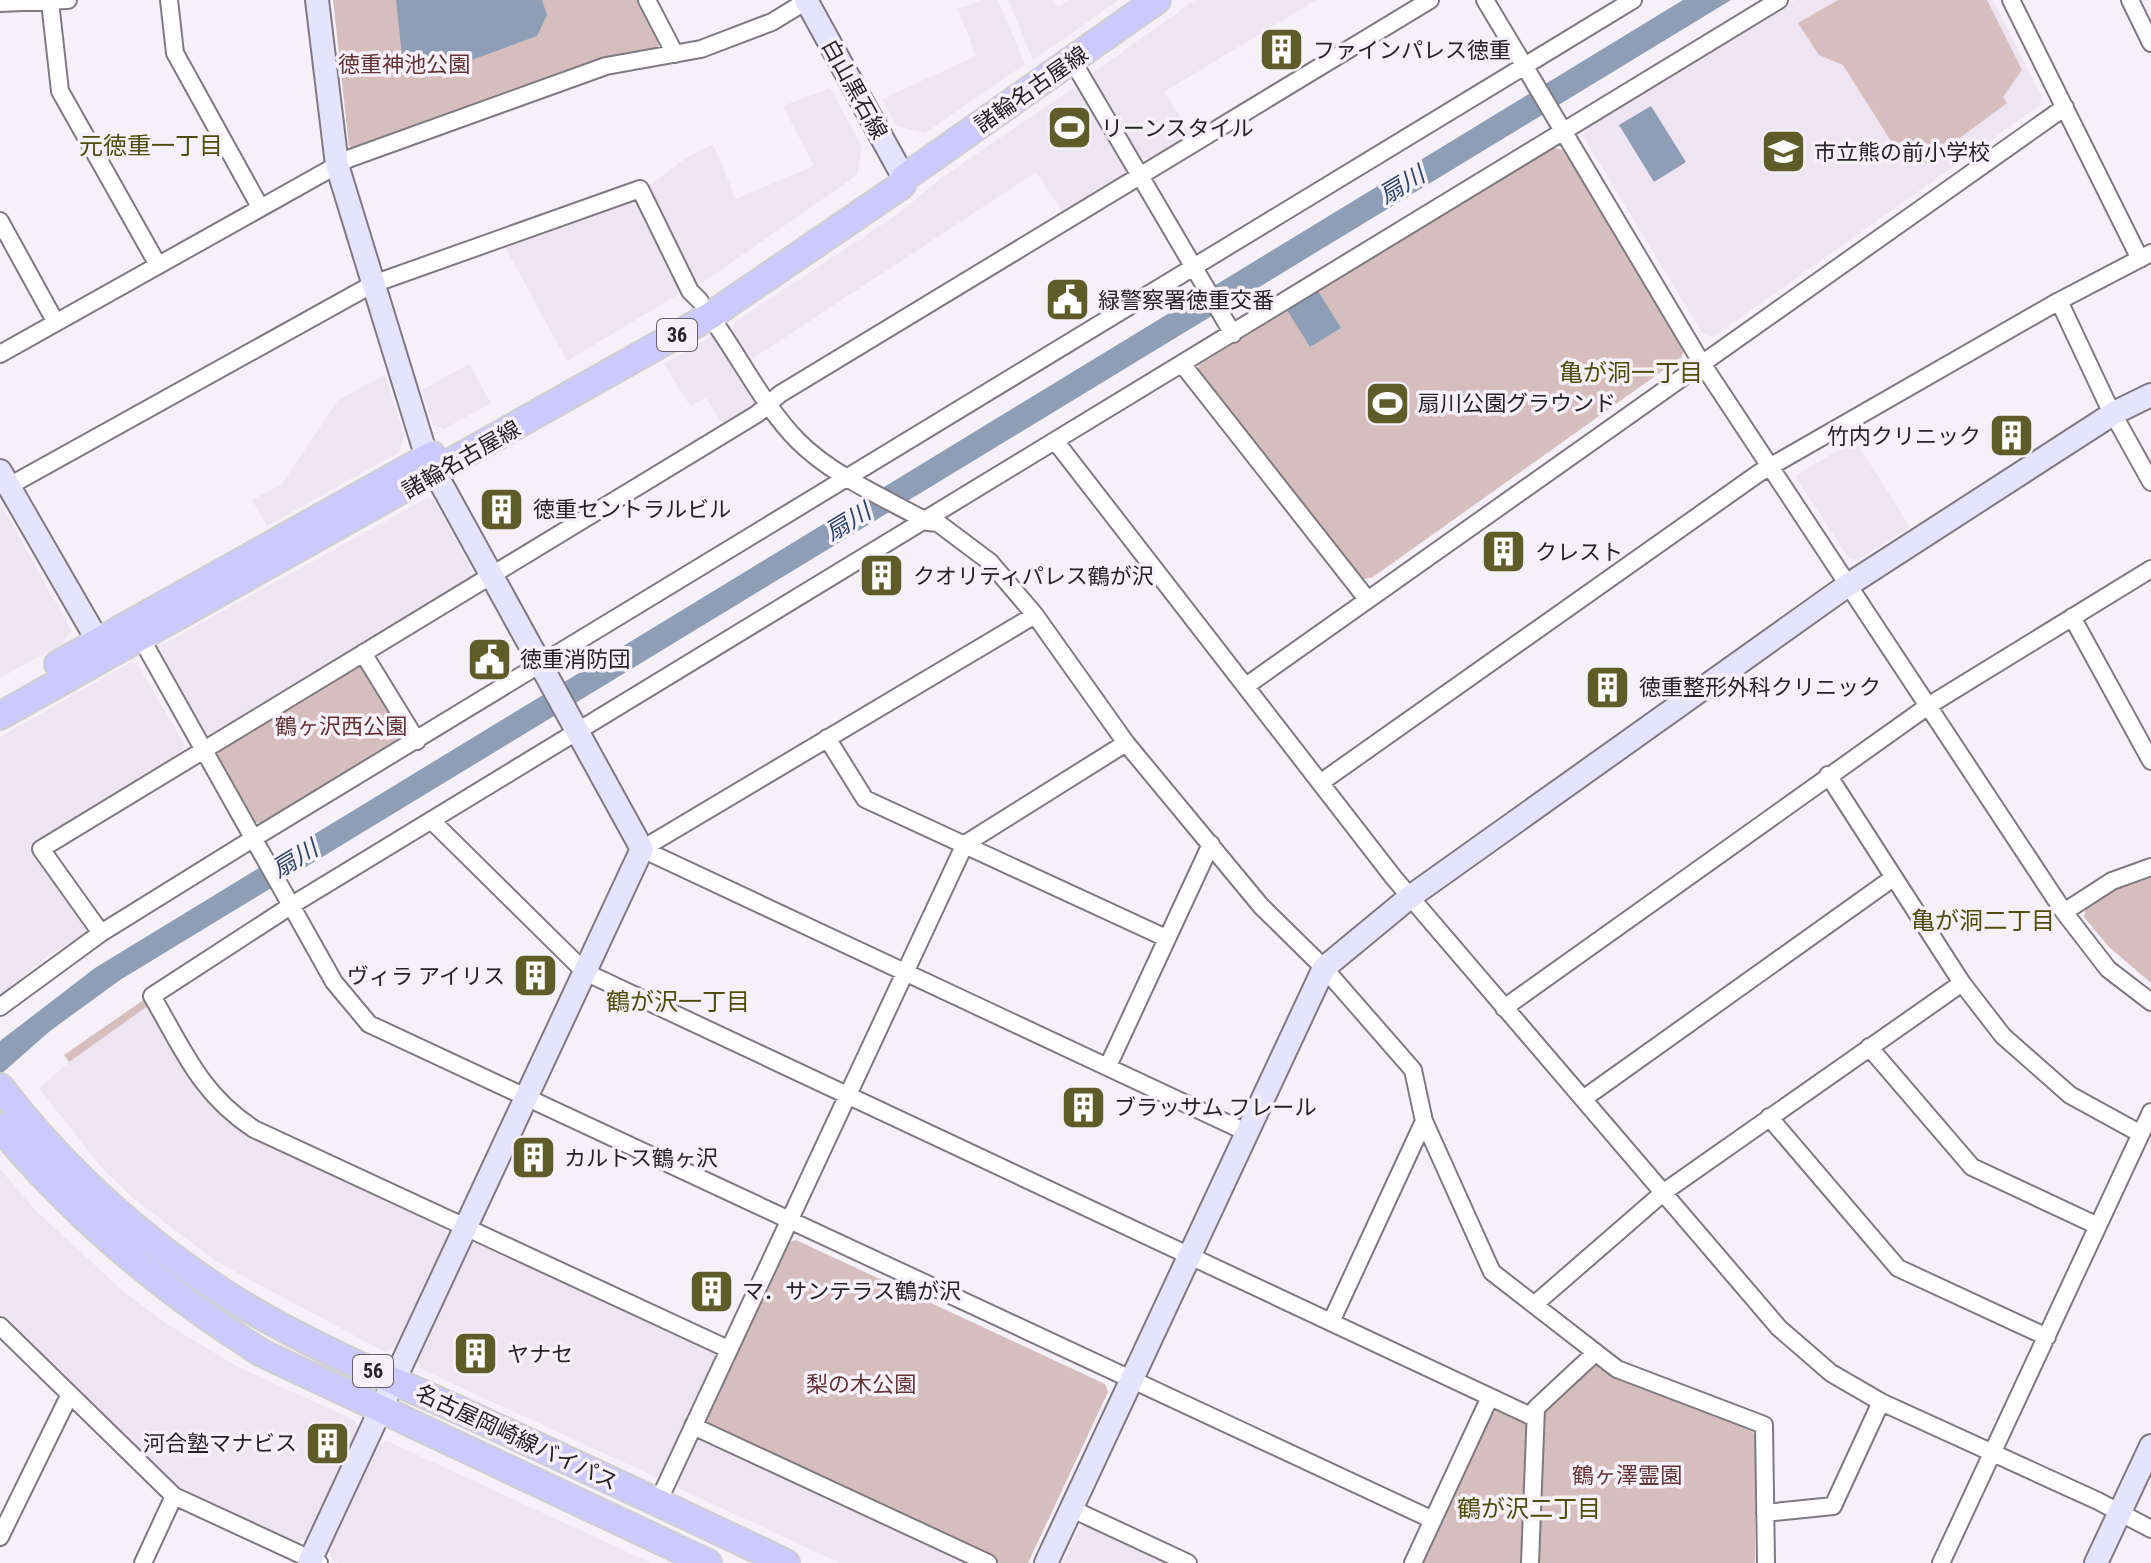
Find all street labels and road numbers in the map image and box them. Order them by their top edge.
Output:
street label: 白山黒石線 [817,35,892,143]
street label: 諸輪名古屋線 [970,41,1093,138]
road number: 36 [657,319,697,351]
street label: 諸輪名古屋線 [398,416,525,503]
road number: 56 [353,1355,393,1387]
street label: 名古屋岡崎線バイパス [412,1380,622,1495]

